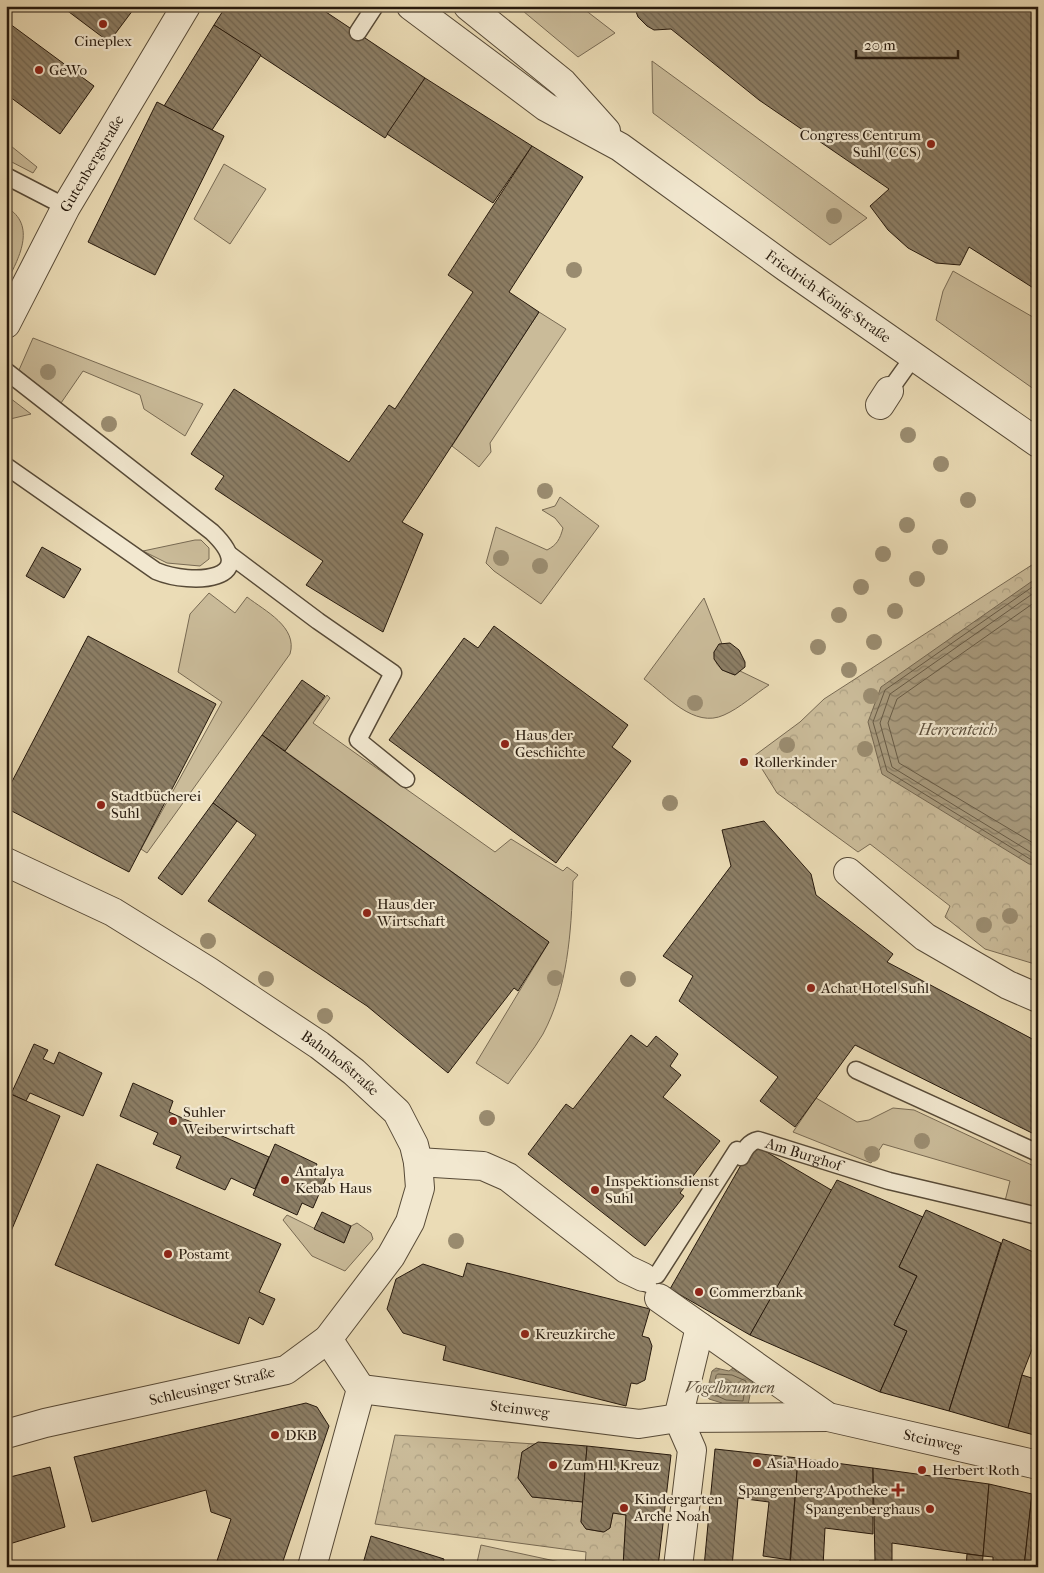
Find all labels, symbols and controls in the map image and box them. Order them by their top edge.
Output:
marker: Cineplex [97,18,109,30]
scale bar [856,28,959,60]
place label: Cineplex [74,32,132,50]
text: 20 m [864,36,896,54]
place label: GeWo [49,61,88,79]
marker: GeWo [33,64,45,76]
street label: Gutenbergstraße [56,111,128,215]
place label: Congress Centrum Suhl (CCS) [800,126,922,161]
marker: Congress Centrum Suhl (CCS) [925,138,937,150]
street label: Friedrich-König-Straße [762,246,895,347]
water label: Herrenteich [918,720,997,739]
place label: Haus der Geschichte [515,726,586,761]
marker: Haus der Geschichte [499,738,511,750]
place label: Rollerkinder [754,753,837,771]
marker: Rollerkinder [738,756,750,768]
place label: Stadtbücherei Suhl [111,787,202,822]
marker: Stadtbücherei Suhl [95,799,107,811]
place label: Haus der Wirtschaft [376,895,446,930]
marker: Haus der Wirtschaft [361,907,373,919]
place label: Achat Hotel Suhl [820,979,929,997]
marker: Achat Hotel Suhl [805,982,817,994]
street label: Bahnhofstraße [298,1027,383,1100]
place label: Suhler Weiberwirtschaft [182,1103,296,1138]
marker: Suhler Weiberwirtschaft [167,1115,179,1127]
street label: Am Burghof [762,1134,847,1176]
place label: Antalya Kebab Haus [294,1162,372,1197]
place label: Inspektionsdienst Suhl [605,1172,720,1207]
marker: Antalya Kebab Haus [279,1174,291,1186]
marker: Inspektionsdienst Suhl [589,1184,601,1196]
place label: Postamt [178,1245,231,1263]
marker: Postamt [162,1248,174,1260]
place label: Commerzbank [709,1283,803,1301]
marker: Commerzbank [693,1286,705,1298]
place label: Kreuzkirche [535,1325,616,1343]
marker: Kreuzkirche [519,1328,531,1340]
street label: Schleusinger Straße [147,1363,277,1409]
water label: Vogelbrunnen [685,1378,775,1397]
street label: Steinweg [489,1396,551,1422]
street label: Steinweg [902,1425,965,1457]
place label: DKB [285,1426,317,1444]
marker: DKB [269,1429,281,1441]
place label: Asia Hoado [766,1454,839,1472]
place label: Zum Hl. Kreuz [563,1456,659,1474]
marker: Asia Hoado [751,1457,763,1469]
marker: Zum Hl. Kreuz [547,1459,559,1471]
place label: Herbert Roth [932,1461,1020,1479]
marker: Herbert Roth [916,1464,928,1476]
place label: Spangenberg Apotheke [738,1481,889,1499]
marker: Spangenberg Apotheke [892,1484,904,1496]
place label: Kindergarten Arche Noah [633,1490,723,1525]
place label: Spangenberghaus [805,1500,920,1518]
marker: Kindergarten Arche Noah [618,1502,630,1514]
marker: Spangenberghaus [924,1503,936,1515]

